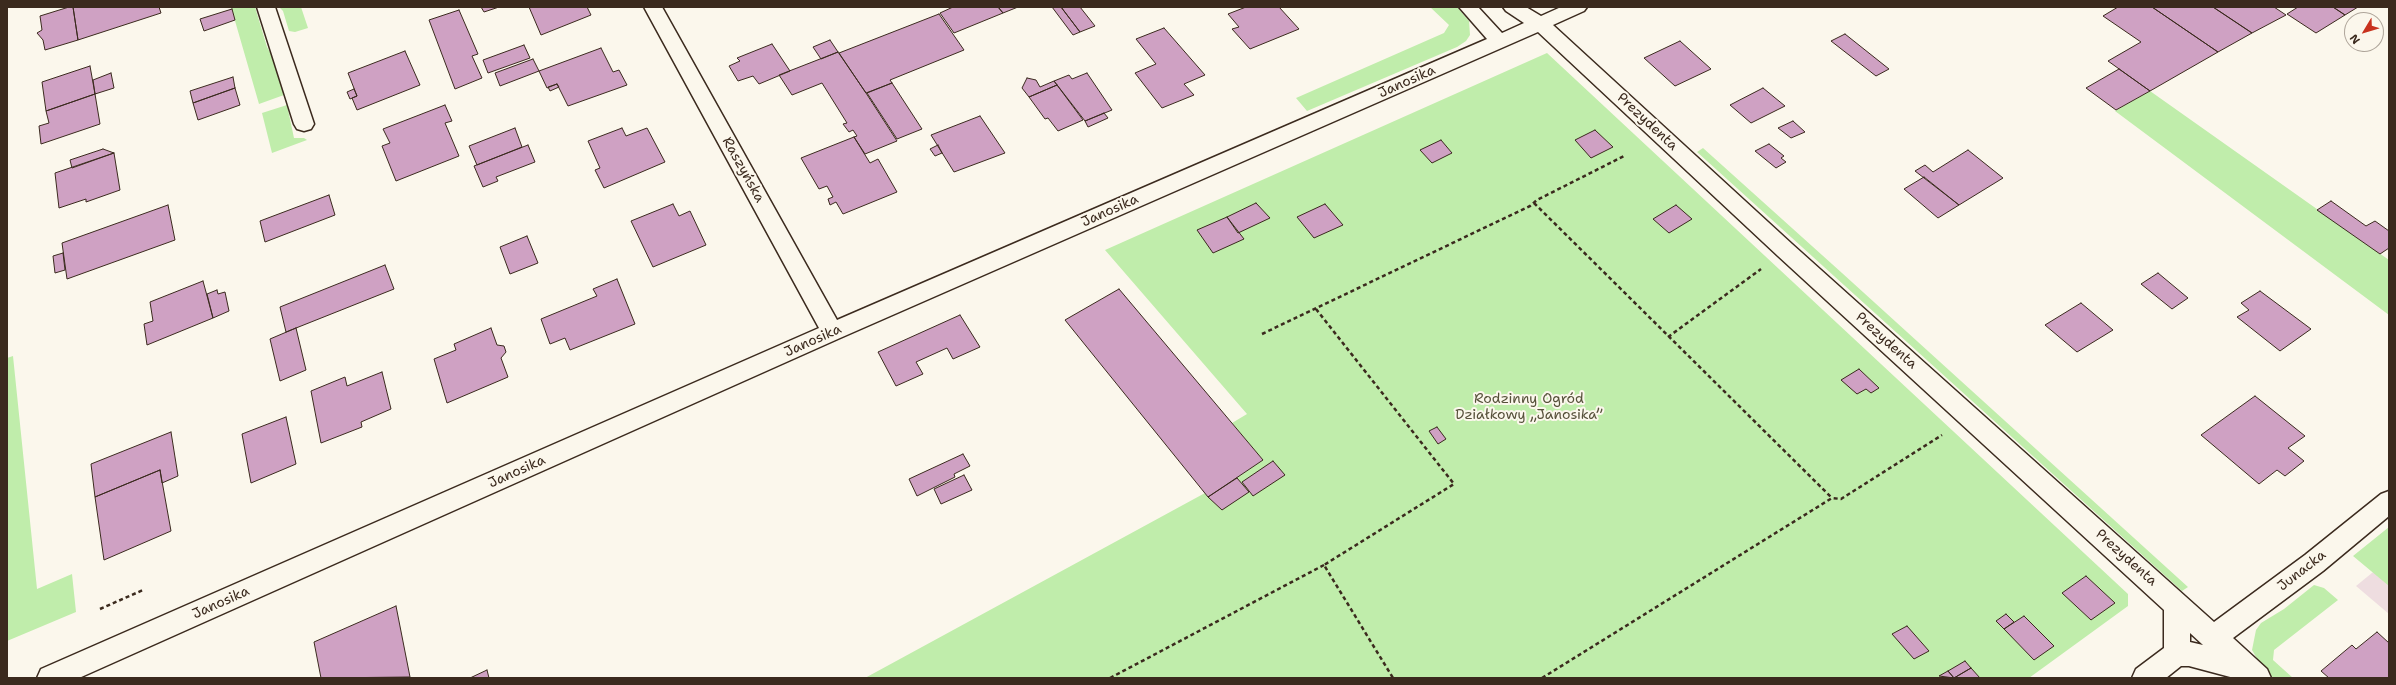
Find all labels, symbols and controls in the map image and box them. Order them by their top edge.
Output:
north arrow [2344,12,2384,52]
text: N [2346,31,2364,47]
street label: Janosika [1376,62,1438,102]
street label: Prezydenta [1613,90,1681,154]
street label: Raszyńska [718,134,768,206]
street label: Janosika [1079,191,1141,231]
street label: Prezydenta [1852,309,1920,373]
street label: Janosika [782,321,844,361]
park label: Rodzinny Ogród Działkowy „Janosika” [1455,391,1603,424]
street label: Janosika [486,452,548,492]
street label: Prezydenta [2092,526,2160,590]
street label: Junacka [2275,547,2329,595]
street label: Janosika [190,583,252,623]

